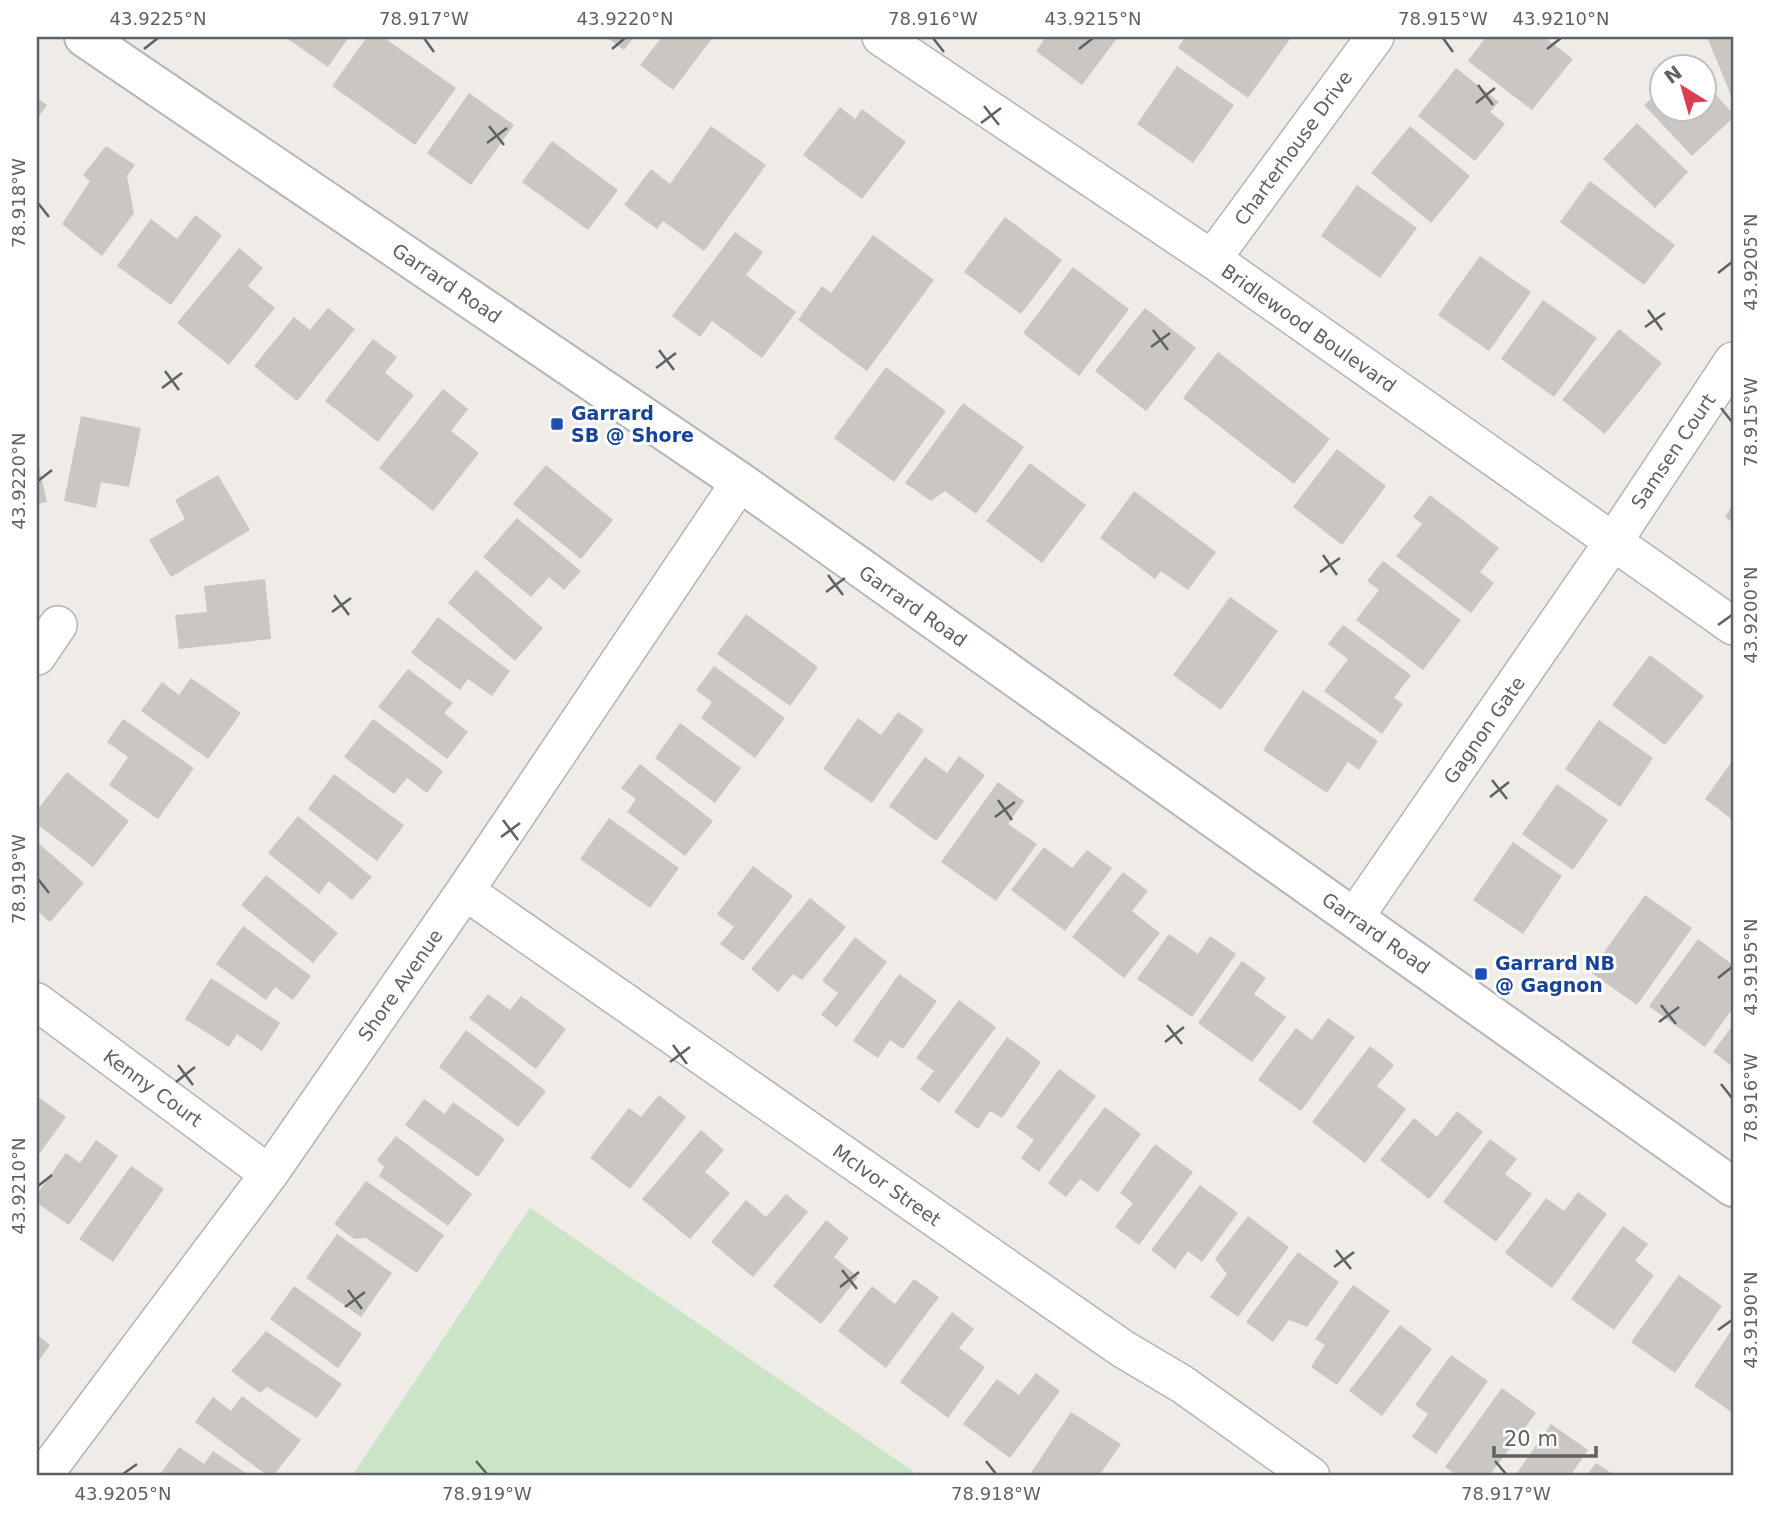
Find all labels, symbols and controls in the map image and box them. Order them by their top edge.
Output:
text: 43.9225°N [110,8,206,29]
text: 78.917°W [379,8,469,29]
text: 43.9220°N [577,8,673,29]
text: 78.916°W [888,8,978,29]
text: 43.9215°N [1045,8,1141,29]
text: 78.915°W [1398,8,1488,29]
text: 43.9210°N [1513,8,1609,29]
north arrow [1648,52,1718,122]
text: N [1660,61,1686,88]
street label: Charterhouse Drive [1230,67,1356,229]
text: 78.918°W [8,158,29,248]
text: 43.9205°N [1740,214,1761,310]
street label: Garrard Road [388,238,506,328]
street label: Bridlewood Boulevard [1217,259,1401,397]
text: 78.915°W [1740,377,1761,467]
street label: Samsen Court [1626,389,1720,513]
place label: Garrard SB @ Shore [571,402,694,446]
marker: Garrard SB @ Shore [549,416,565,432]
text: 43.9220°N [8,433,29,529]
street label: Garrard Road [855,561,971,651]
text: 43.9200°N [1740,567,1761,663]
street label: Gagnon Gate [1439,672,1529,788]
text: 78.919°W [8,834,29,924]
street label: Garrard Road [1318,888,1434,978]
text: 43.9195°N [1740,919,1761,1015]
street label: Shore Avenue [353,925,447,1045]
place label: Garrard NB @ Gagnon [1495,952,1615,996]
marker: Garrard NB @ Gagnon [1473,966,1489,982]
street label: Kenny Court [99,1045,207,1131]
text: 78.916°W [1740,1053,1761,1143]
text: 43.9210°N [8,1138,29,1234]
street label: McIvor Street [829,1140,945,1230]
text: 43.9190°N [1740,1272,1761,1368]
scale bar [1494,1415,1595,1459]
text: 20 m [1504,1427,1558,1451]
text: 43.9205°N [75,1483,171,1504]
text: 78.919°W [442,1483,532,1504]
text: 78.918°W [951,1483,1041,1504]
text: 78.917°W [1461,1483,1551,1504]

